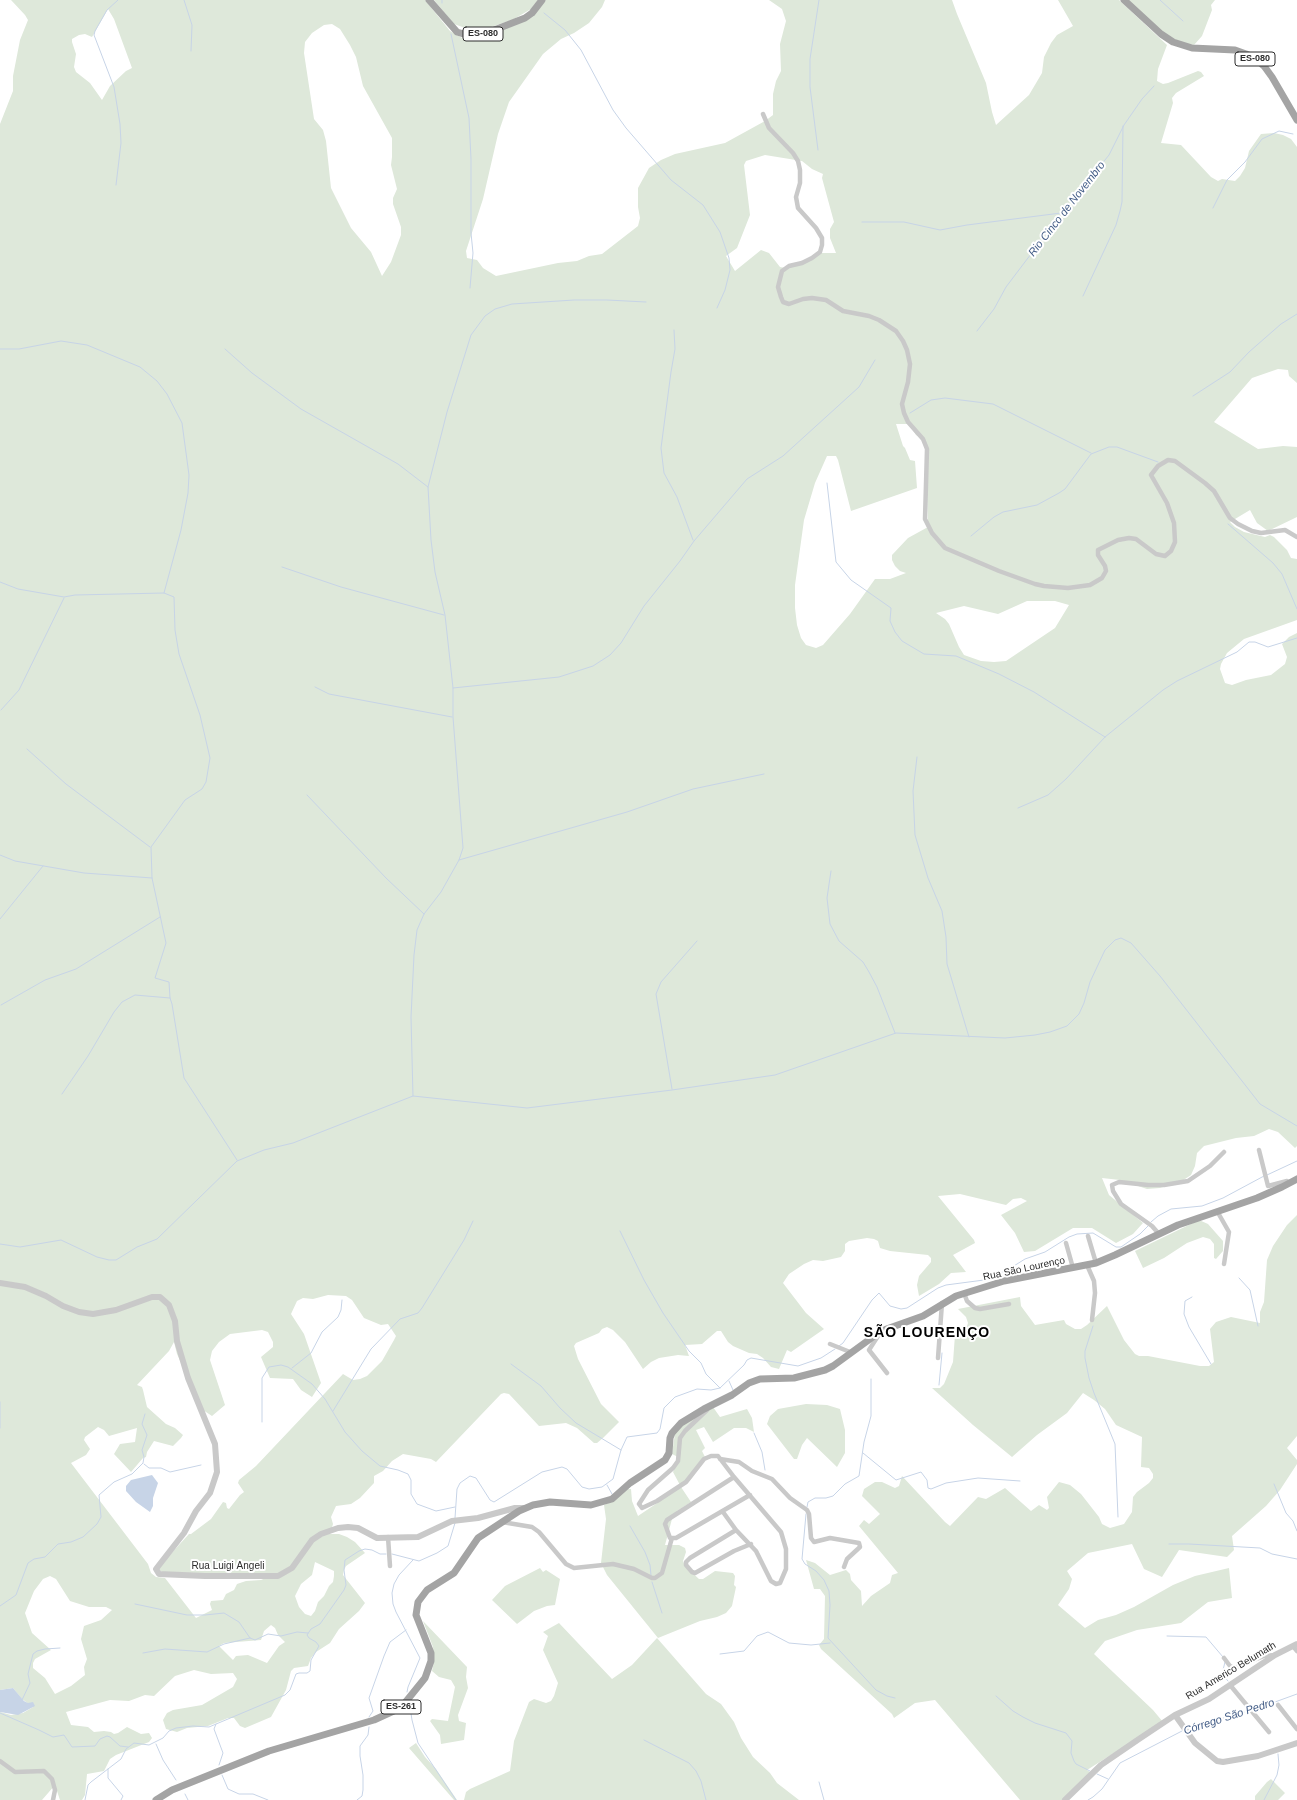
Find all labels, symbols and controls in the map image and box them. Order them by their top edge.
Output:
road number: ES-080 [463,27,503,41]
road number: ES-080 [1235,52,1275,66]
water label: Rio Cinco de Novembro [1026,159,1108,259]
street label: Rua São Lourenço [982,1254,1066,1284]
district label: SÃO LOURENÇO [864,1325,990,1341]
street label: Rua Luigi Angeli [192,1560,264,1572]
street label: Rua Americo Belumath [1184,1639,1278,1703]
water label: Córrego São Pedro [1182,1696,1276,1738]
road number: ES-261 [381,1700,421,1714]

